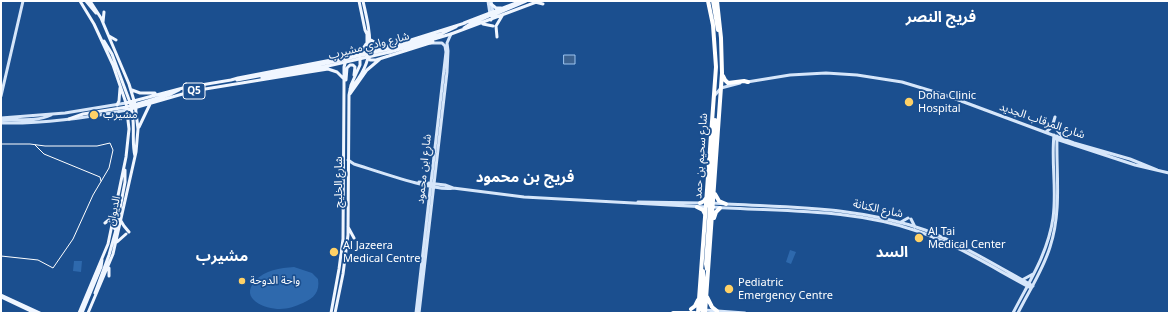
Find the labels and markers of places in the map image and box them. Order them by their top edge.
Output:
place label: Doha Clinic Hospital [918,89,976,115]
marker: Doha Clinic Hospital [903,96,915,108]
place label: مشيرب [103,108,138,122]
marker: مشيرب [88,109,100,121]
place label: Al Tai Medical Center [928,225,1006,251]
marker: Al Tai Medical Center [913,232,925,244]
place label: Al Jazeera Medical Centre [343,239,420,265]
marker: Al Jazeera Medical Centre [328,246,340,258]
place label: واحة الدوحة [250,274,300,288]
marker: واحة الدوحة [237,276,247,286]
place label: Pediatric Emergency Centre [738,276,833,302]
marker: Pediatric Emergency Centre [723,283,735,295]

